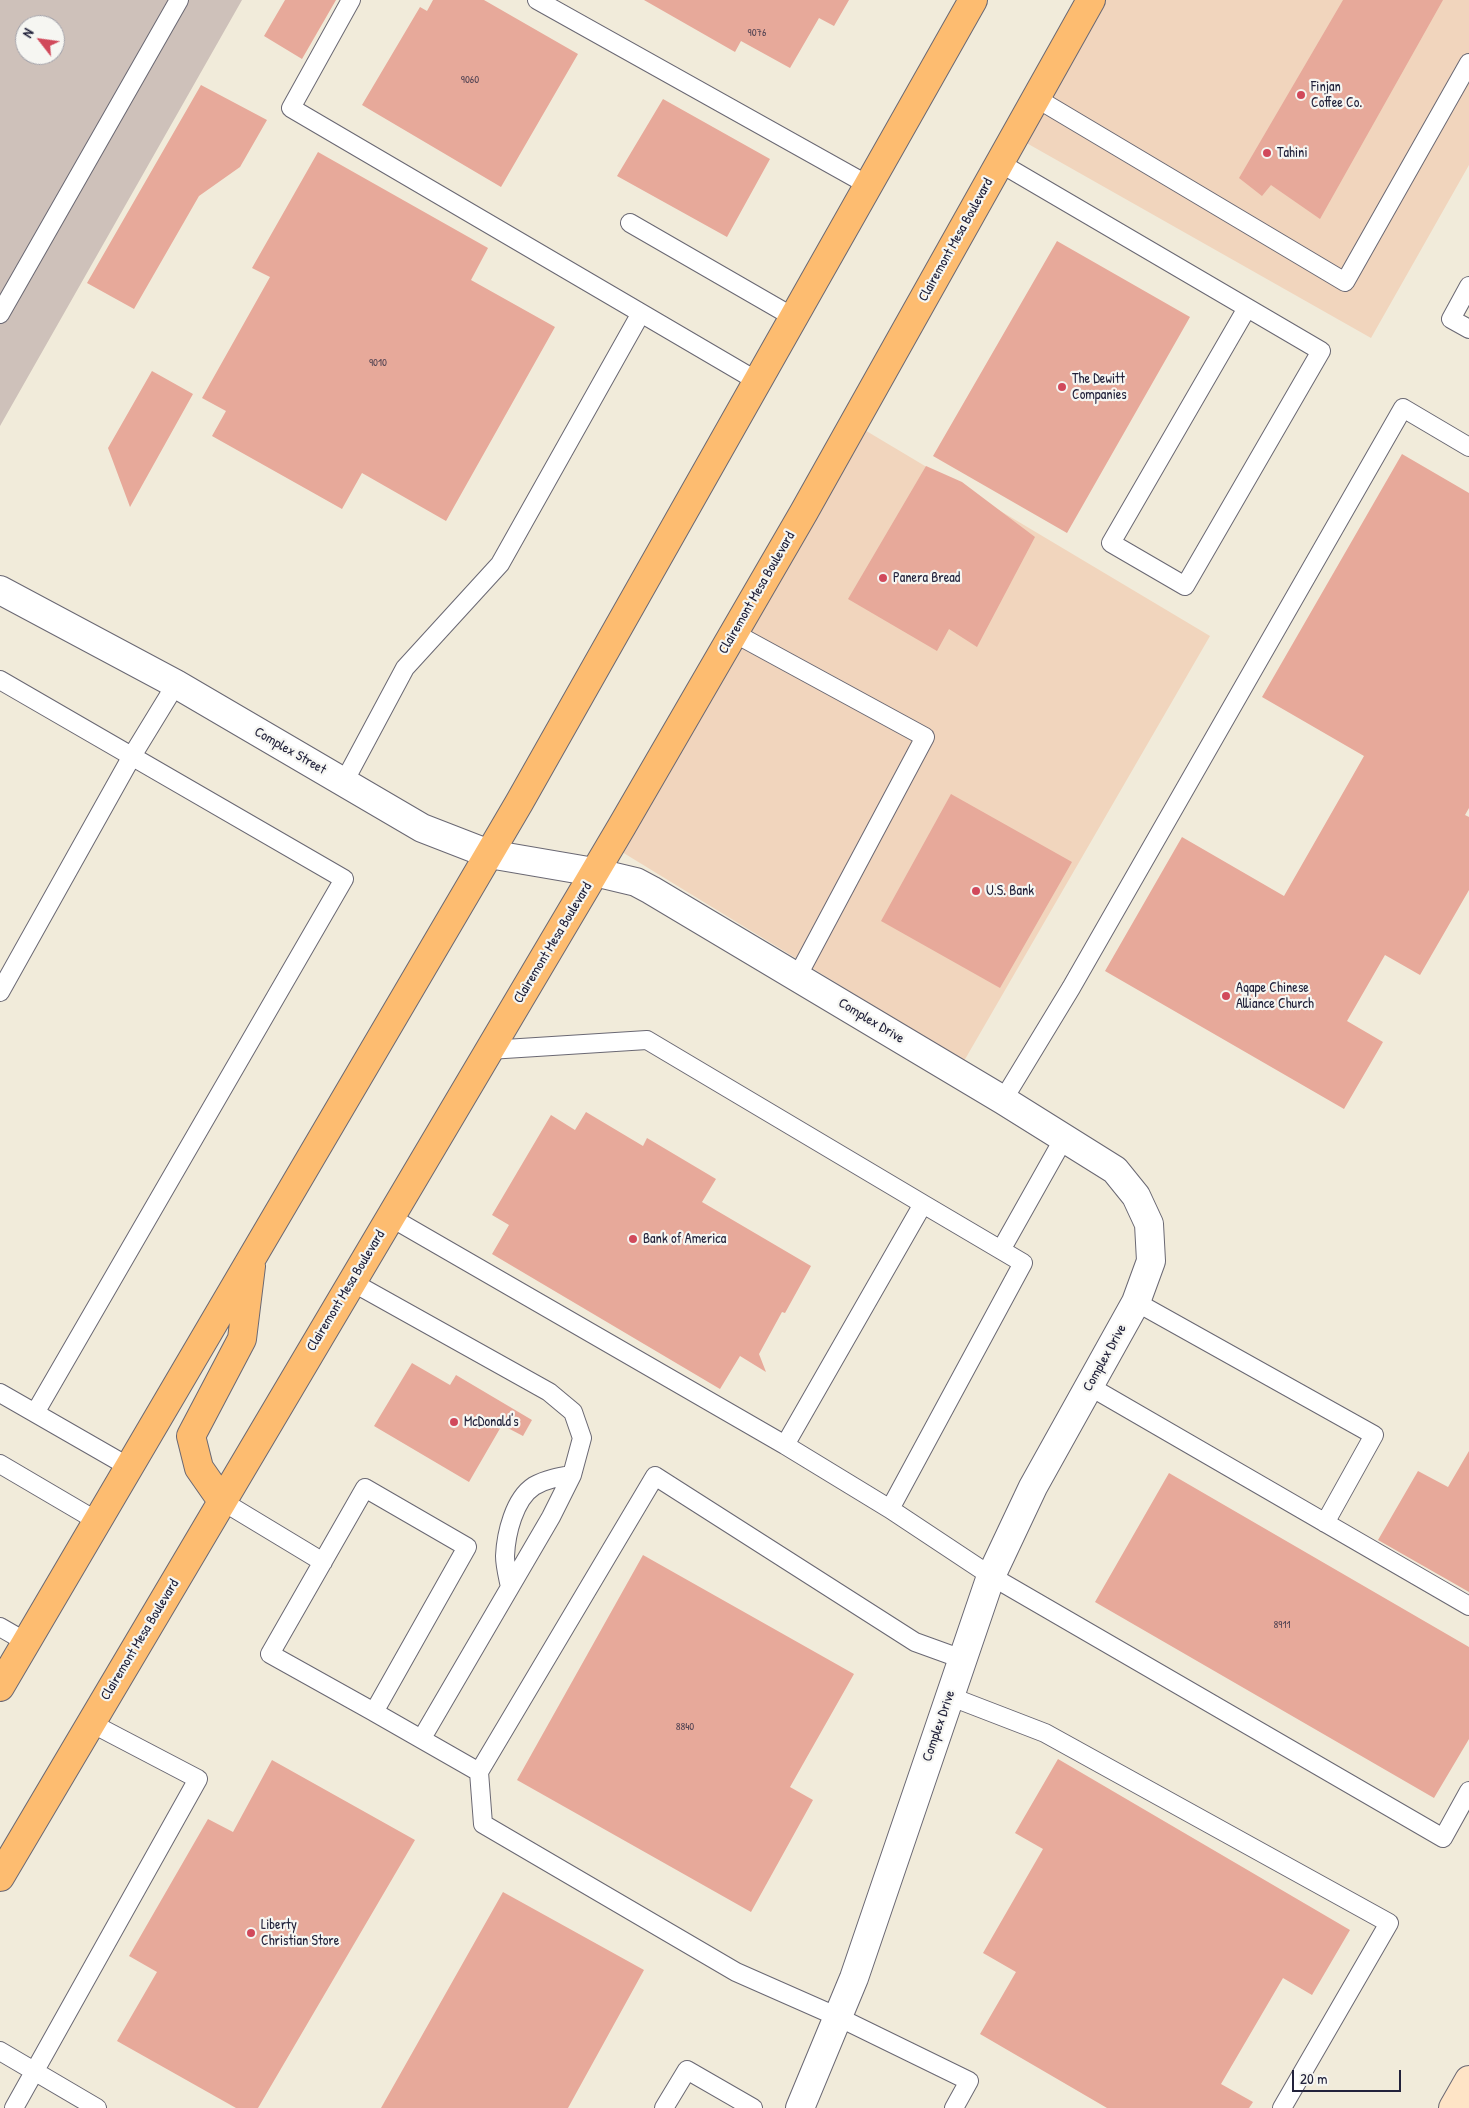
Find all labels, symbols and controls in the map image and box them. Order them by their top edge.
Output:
north arrow [15,15,65,65]
text: N [17,25,38,41]
house number: 9076 [748,26,766,40]
house number: 9060 [461,73,479,87]
place label: Finjan Coffee Co. [1311,79,1362,111]
marker: Finjan Coffee Co. [1295,89,1307,101]
place label: Tahini [1277,145,1308,161]
marker: Tahini [1261,147,1273,159]
street label: Clairemont Mesa Boulevard [915,176,997,304]
house number: 9010 [369,356,387,370]
place label: The Dewitt Companies [1072,371,1127,404]
marker: The Dewitt Companies [1056,381,1068,393]
street label: Clairemont Mesa Boulevard [715,529,799,657]
place label: Panera Bread [893,570,960,586]
marker: Panera Bread [877,572,889,584]
street label: Complex Street [251,724,329,778]
street label: Clairemont Mesa Boulevard [510,879,596,1007]
place label: U.S. Bank [986,883,1034,899]
marker: U.S. Bank [970,885,982,897]
place label: Agape Chinese Alliance Church [1236,980,1314,1012]
marker: Agape Chinese Alliance Church [1220,990,1232,1002]
street label: Complex Drive [835,995,907,1047]
street label: Clairemont Mesa Boulevard [303,1227,389,1355]
place label: Bank of America [643,1231,726,1247]
marker: Bank of America [627,1233,639,1245]
street label: Complex Drive [1080,1322,1130,1394]
place label: McDonald's [464,1414,519,1430]
marker: McDonald's [448,1416,460,1428]
street label: Clairemont Mesa Boulevard [97,1576,183,1704]
house number: 8911 [1274,1618,1290,1632]
street label: Complex Drive [919,1688,959,1764]
house number: 8840 [676,1720,694,1734]
place label: Liberty Christian Store [261,1917,339,1950]
marker: Liberty Christian Store [245,1927,257,1939]
scale bar [1294,2060,1403,2092]
text: 20 m [1300,2068,1327,2089]

